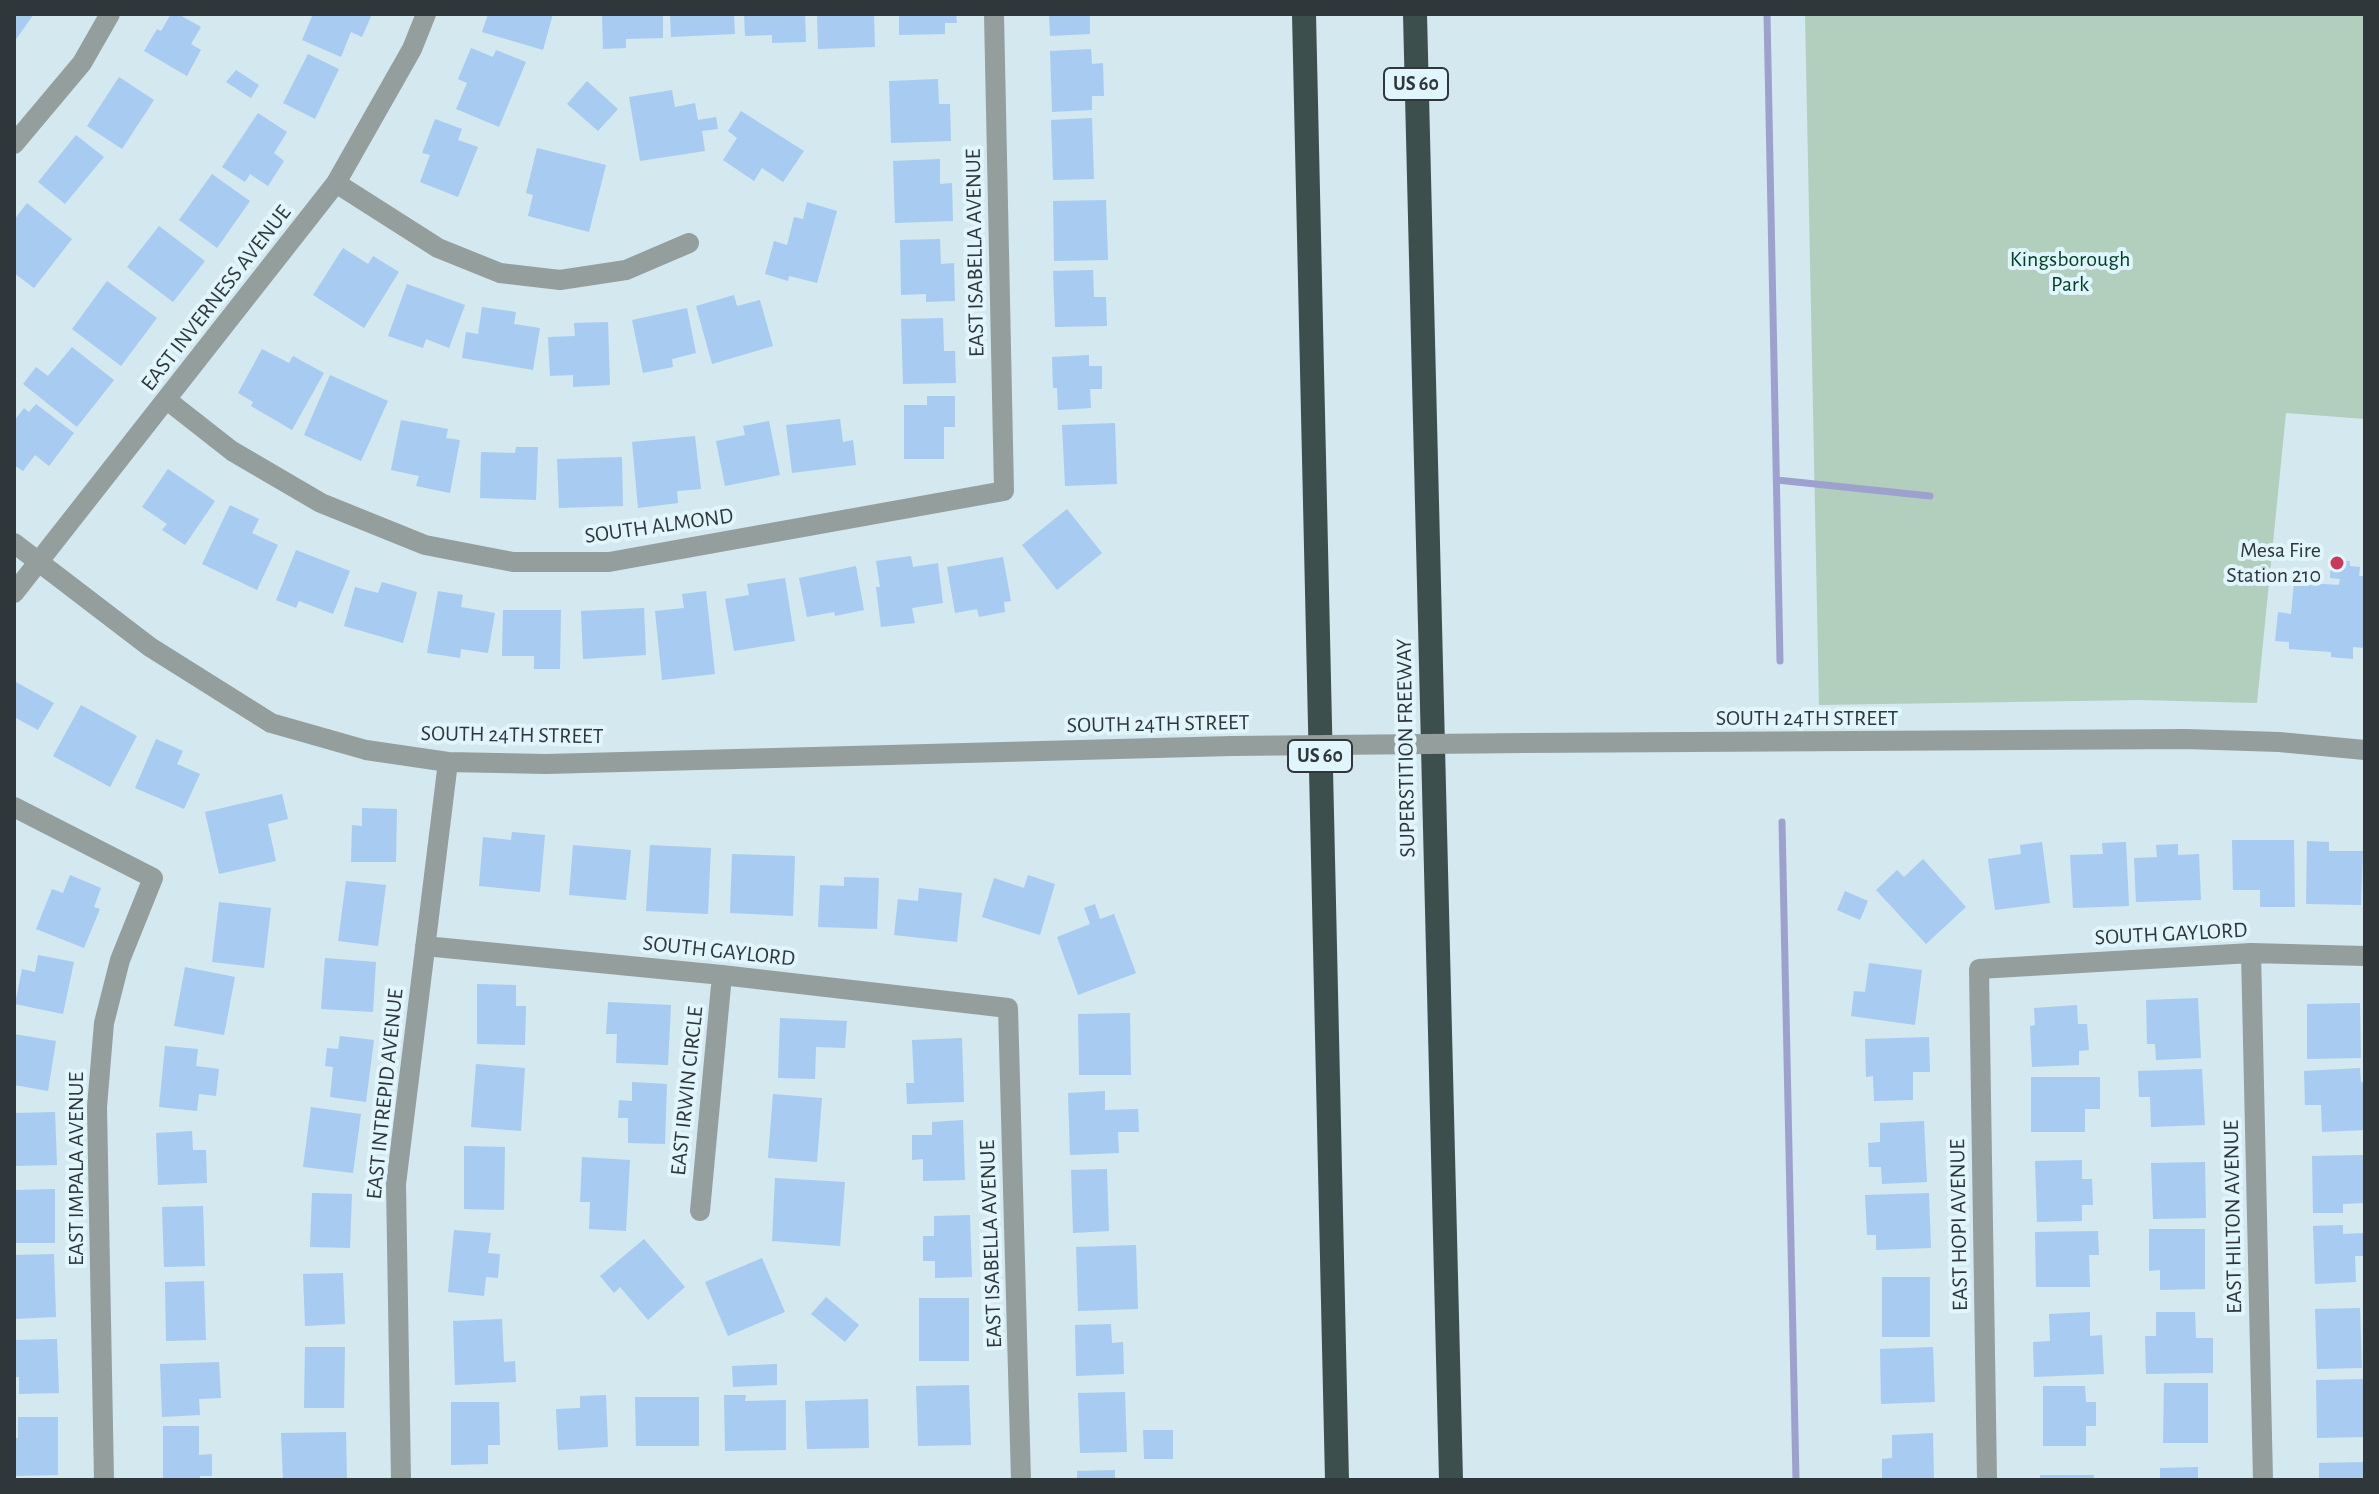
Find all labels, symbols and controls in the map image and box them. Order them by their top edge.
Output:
road number: US 60 [1384,68,1448,100]
street label: EAST ISABELLA AVENUE [960,149,990,357]
street label: EAST INVERNESS AVENUE [135,200,297,396]
park label: Kingsborough Park [2010,246,2130,298]
street label: SOUTH ALMOND [583,502,735,550]
place label: Mesa Fire Station 210 [2226,537,2321,588]
marker: Mesa Fire Station 210 [2328,554,2346,572]
street label: SUPERSTITION FREEWAY [1391,638,1421,858]
street label: SOUTH 24TH STREET [1716,705,1898,731]
street label: SOUTH 24TH STREET [1066,709,1250,739]
street label: SOUTH 24TH STREET [420,720,604,750]
road number: US 60 [1288,740,1352,772]
street label: SOUTH GAYLORD [2094,917,2248,951]
street label: SOUTH GAYLORD [642,930,796,972]
street label: EAST INTREPID AVENUE [361,987,409,1201]
street label: EAST IRWIN CIRCLE [665,1005,709,1177]
street label: EAST IMPALA AVENUE [63,1072,89,1266]
street label: EAST HILTON AVENUE [2218,1120,2248,1314]
street label: EAST ISABELLA AVENUE [974,1139,1008,1349]
street label: EAST HOPI AVENUE [1944,1139,1974,1311]

